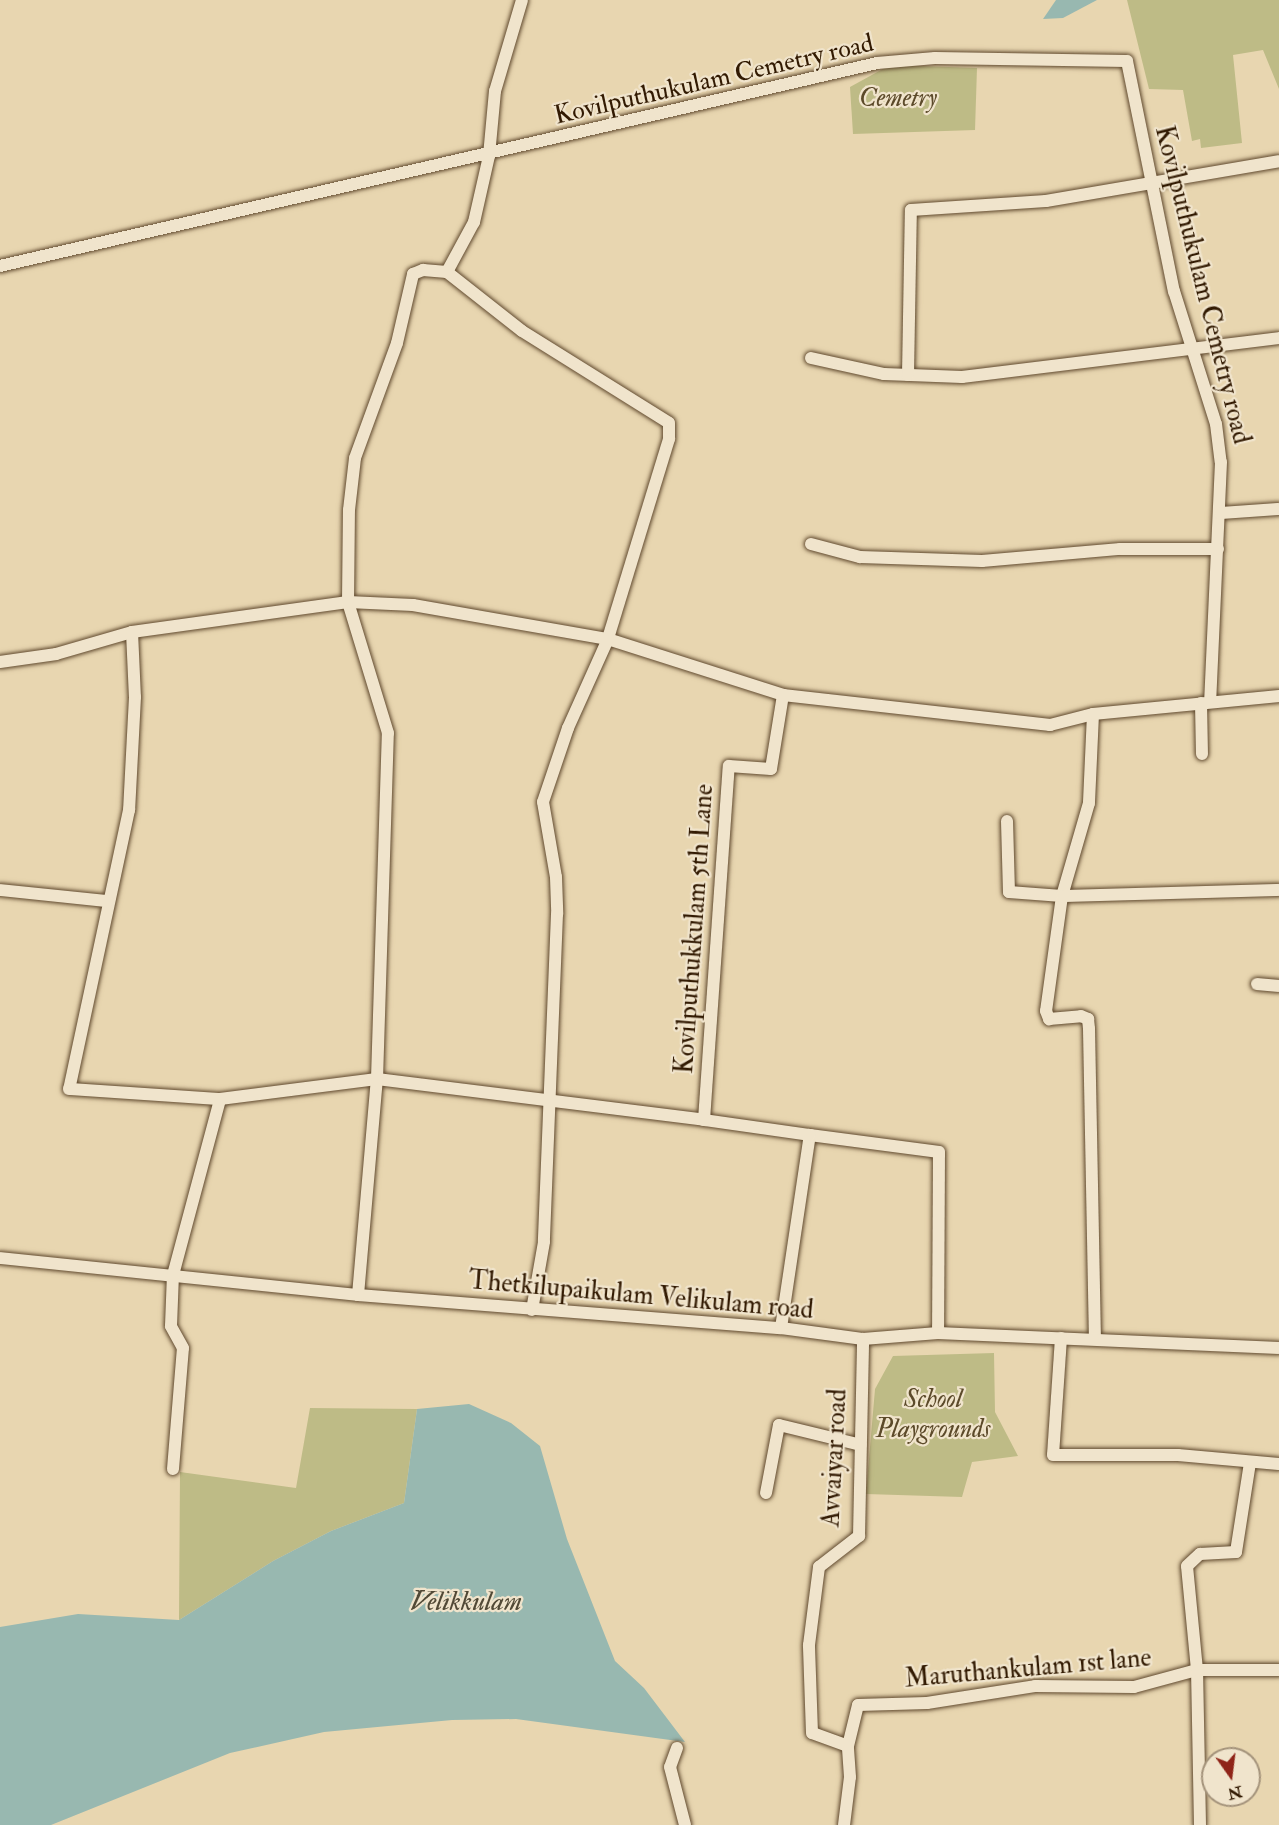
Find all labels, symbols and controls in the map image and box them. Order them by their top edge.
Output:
street label: Kovilputhukulam Cemetry road [551,28,877,132]
park label: Cemetry [859,83,937,115]
street label: Kovilputhukulam Cemetry road [1147,123,1257,447]
street label: Kovilputhukkulam 5th Lane [669,783,721,1075]
street label: Thetkilupaikulam Velikulam road [467,1265,815,1327]
park label: School Playgrounds [876,1384,990,1446]
street label: Avvaiyar road [816,1388,854,1528]
water label: Velikkulam [410,1586,522,1618]
street label: Maruthankulam 1st lane [903,1643,1153,1695]
north arrow [1201,1747,1261,1807]
text: N [1226,1781,1244,1804]

